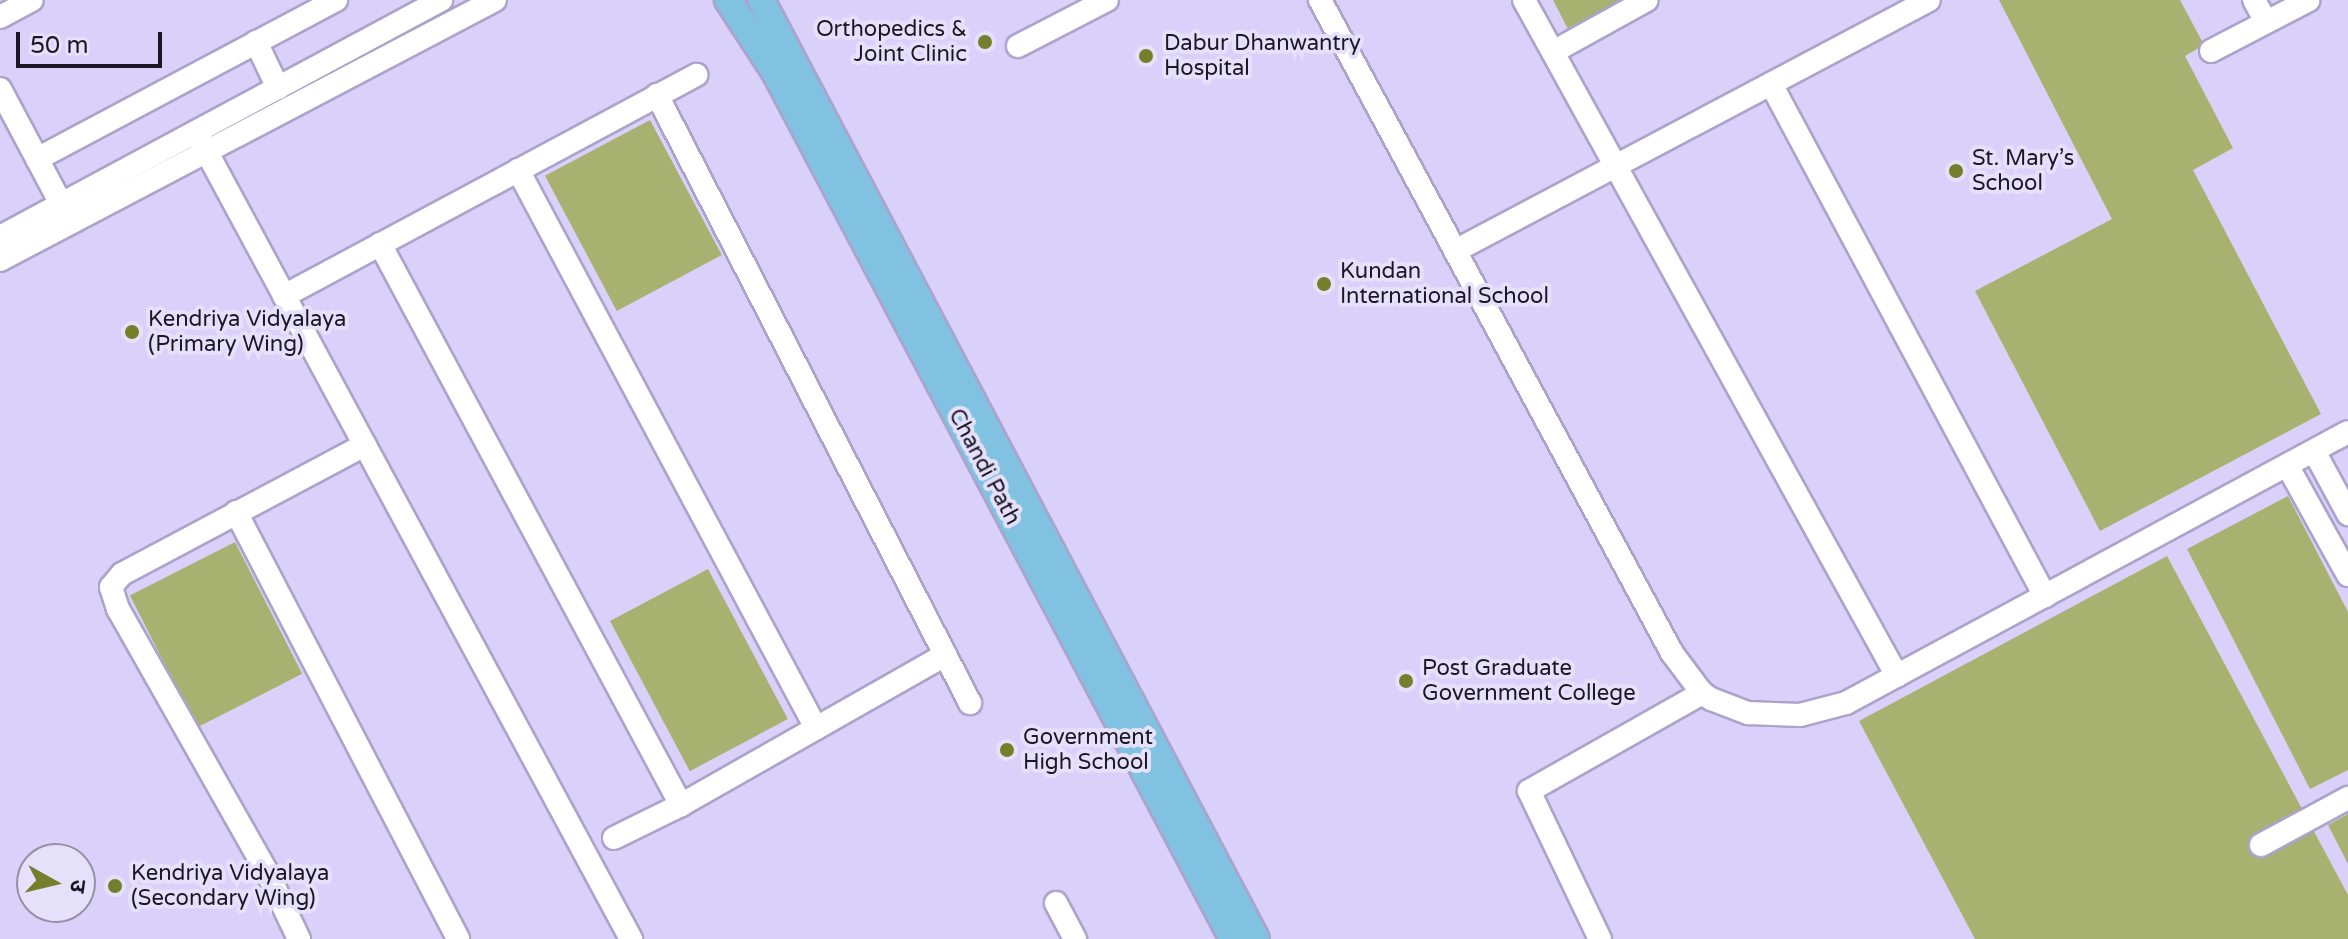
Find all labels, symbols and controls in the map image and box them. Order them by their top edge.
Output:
scale bar [20,16,166,66]
place label: Orthopedics & Joint Clinic [816,16,967,68]
place label: Dabur Dhanwantry Hospital [1164,30,1361,82]
text: 50 m [30,31,88,60]
marker: Orthopedics & Joint Clinic [974,31,996,53]
marker: Dabur Dhanwantry Hospital [1135,45,1157,67]
place label: St. Mary’s School [1972,145,2074,196]
marker: St. Mary’s School [1947,162,1965,180]
place label: Kundan International School [1340,258,1549,310]
marker: Kundan International School [1315,275,1333,293]
place label: Kendriya Vidyalaya (Primary Wing) [148,306,346,358]
marker: Kendriya Vidyalaya (Primary Wing) [123,323,141,341]
street label: Chandi Path [942,404,1026,530]
place label: Post Graduate Government College [1422,655,1636,706]
marker: Post Graduate Government College [1397,672,1415,690]
place label: Government High School [1023,724,1153,776]
marker: Government High School [998,741,1016,759]
north arrow [16,843,96,923]
place label: Kendriya Vidyalaya (Secondary Wing) [131,860,329,912]
marker: Kendriya Vidyalaya (Secondary Wing) [106,877,124,895]
text: उ [64,878,92,894]

